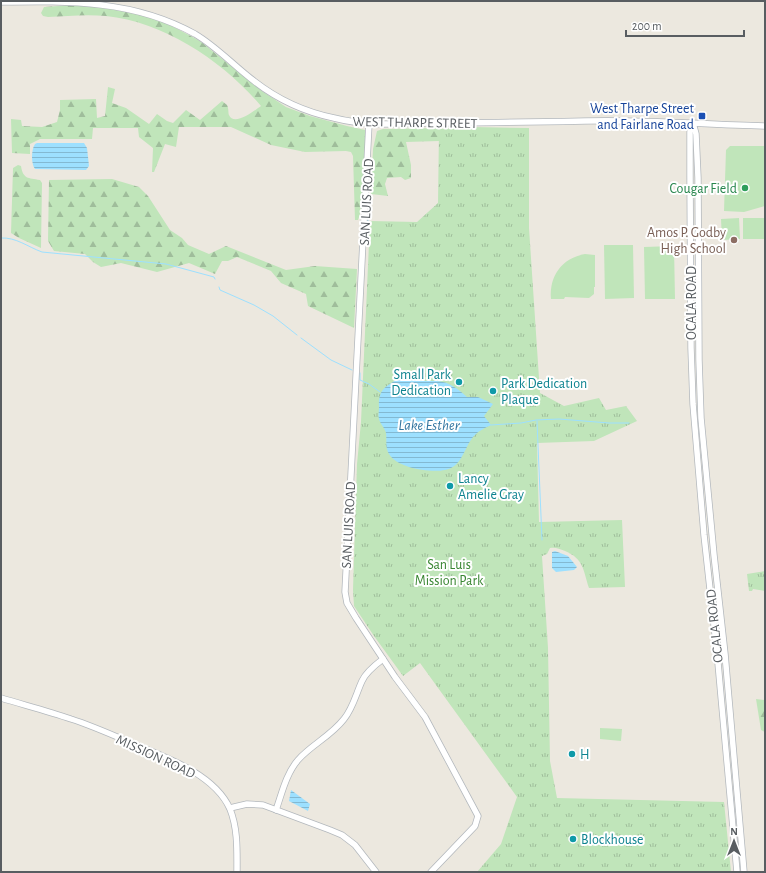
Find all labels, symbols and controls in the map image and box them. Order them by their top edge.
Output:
scale bar [626,12,744,38]
text: 200 m [632,20,662,32]
place label: West Tharpe Street and Fairlane Road [590,102,695,132]
marker: West Tharpe Street and Fairlane Road [697,111,707,121]
street label: WEST THARPE STREET [352,115,478,131]
street label: SAN LUIS ROAD [358,158,376,246]
place label: Cougar Field [670,182,737,196]
marker: Cougar Field [740,183,750,193]
place label: Amos P. Godby High School [647,226,726,256]
marker: Amos P. Godby High School [729,235,739,245]
street label: OCALA ROAD [685,266,699,340]
place label: Small Park Dedication [391,368,452,398]
marker: Small Park Dedication [454,377,464,387]
place label: Park Dedication Plaque [501,377,587,407]
marker: Park Dedication Plaque [488,386,498,396]
water label: Lake Esther [398,418,461,433]
place label: Lancy Amelie Gray [458,472,524,502]
street label: SAN LUIS ROAD [340,481,358,569]
marker: Lancy Amelie Gray [445,481,455,491]
park label: San Luis Mission Park [415,558,484,588]
street label: OCALA ROAD [704,588,726,663]
street label: MISSION ROAD [114,732,197,781]
place label: H [580,748,590,762]
marker: H [567,749,577,759]
north arrow [714,821,754,861]
text: N [730,826,738,837]
place label: Blockhouse [581,833,644,847]
marker: Blockhouse [568,834,578,844]

